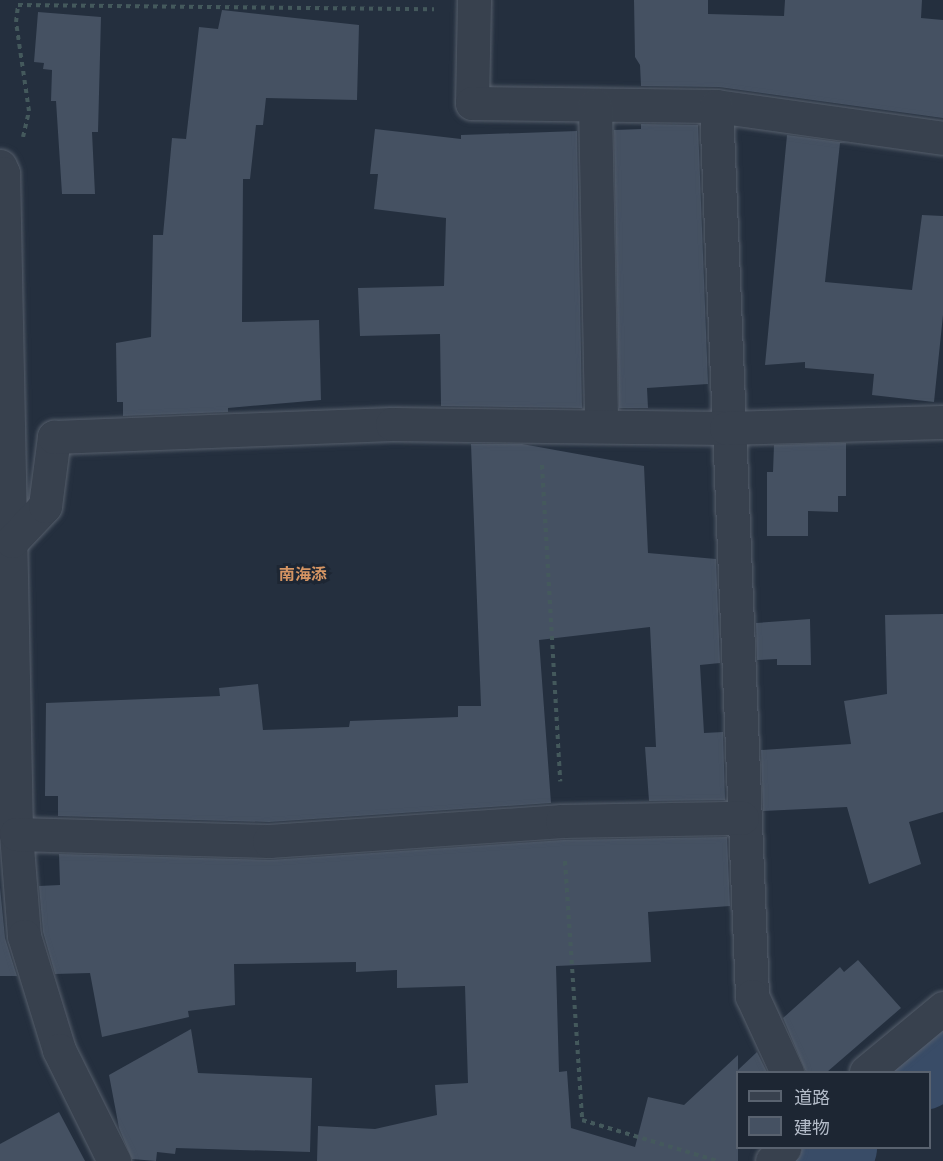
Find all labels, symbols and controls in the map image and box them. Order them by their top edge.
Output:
district label: 南海添 [279,564,327,584]
legend [736,1071,931,1149]
text: 道路 [794,1087,830,1108]
text: 建物 [794,1117,830,1138]

